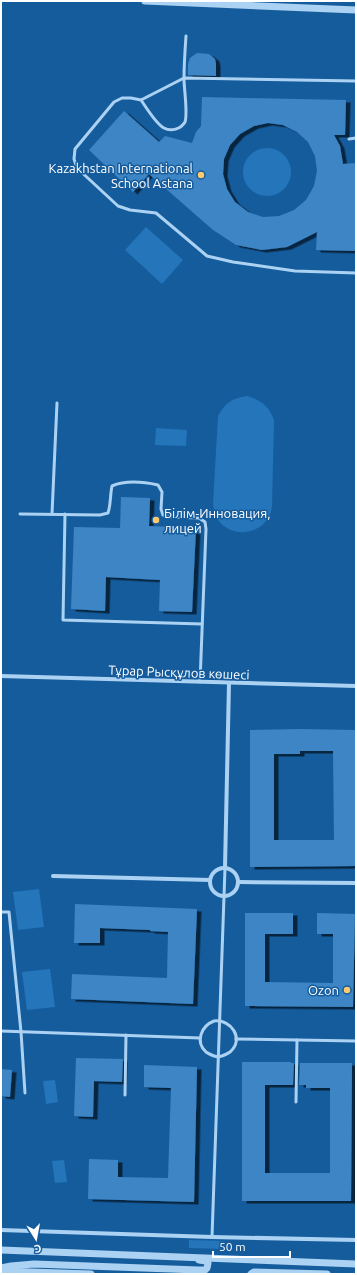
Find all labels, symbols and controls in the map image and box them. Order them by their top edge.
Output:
place label: Kazakhstan International School Astana [49,161,194,190]
marker: Kazakhstan International School Astana [196,170,206,180]
place label: Білім-Инновация, лицей [164,506,271,535]
marker: Білім-Инновация, лицей [151,515,161,525]
street label: Тұрар Рысқұлов көшесі [108,663,250,681]
place label: Ozon [308,983,339,997]
marker: Ozon [342,985,352,995]
north arrow [16,1219,56,1259]
scale bar [213,1233,290,1259]
text: 50 m [219,1240,246,1253]
text: С [33,1242,43,1255]

